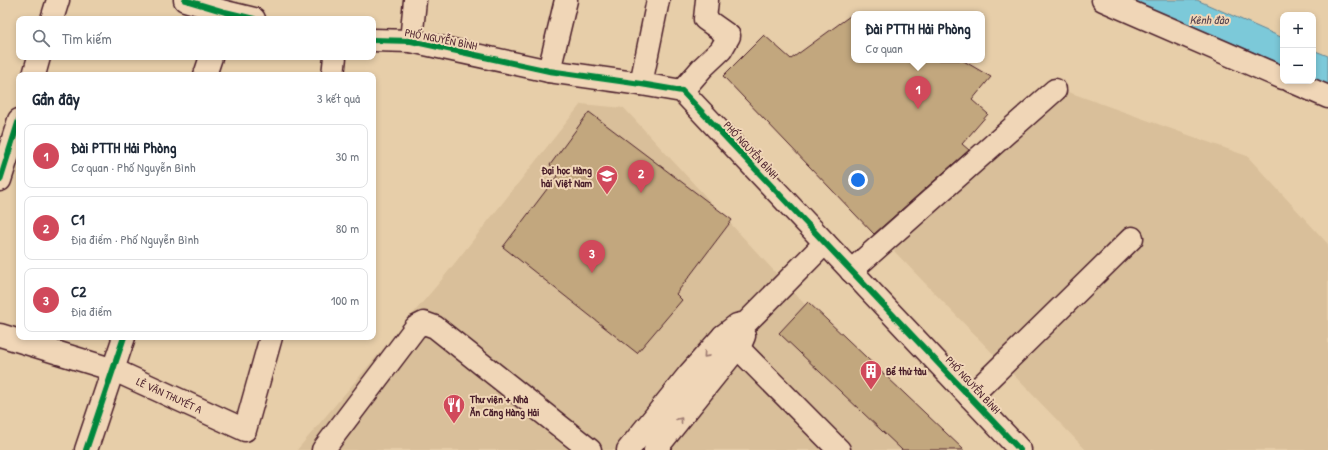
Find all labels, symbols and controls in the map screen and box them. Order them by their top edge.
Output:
popup [851,11,985,63]
water label: Kênh đào [1189,11,1230,28]
map controls [1280,12,1316,84]
button: + [1280,12,1316,48]
search box [16,16,376,60]
text: Đài PTTH Hải Phòng [865,18,971,39]
street label: PHỐ NGUYỄN BÌNH [404,25,478,53]
icon: search [30,27,52,49]
text: Tìm kiếm [62,28,112,49]
text: Cơ quan [865,39,903,57]
button: − [1280,48,1316,84]
pin: 1 [905,76,931,109]
text: Gần đây [32,87,80,110]
text: 3 kết quả [317,89,360,107]
street label: PHỐ NGUYỄN BÌNH [721,118,781,182]
text: Đài PTTH Hải Phòng [71,137,176,158]
text: 1 [44,147,48,165]
text: 30 m [336,147,359,165]
text: Cơ quan · Phố Nguyễn Bình [71,158,195,176]
pin: 2 [628,160,654,193]
place label: Đại học Hàng hải Việt Nam [541,163,593,190]
school or university icon: Đại học Hàng hải Việt Nam [594,163,620,196]
your location [848,170,868,190]
text: C1 [71,209,85,230]
text: 2 [43,219,49,237]
text: 80 m [336,219,359,237]
text: Địa điểm · Phố Nguyễn Bình [71,230,199,248]
pin: 3 [579,240,605,273]
text: C2 [71,281,86,302]
text: 3 [43,291,49,309]
text: 100 m [331,291,359,309]
text: Địa điểm [71,302,112,320]
one-way arrow [703,350,711,358]
street label: PHỐ NGUYỄN BÌNH [943,353,1003,417]
building icon: Bể thử tàu [858,358,884,391]
place label: Bể thử tàu [886,364,927,378]
street label: LÊ VĂN THUYẾT A [134,374,205,417]
restaurant icon: Thư viện + Nhà Ăn Căng Hàng Hải [441,392,467,425]
place label: Thư viện + Nhà Ăn Căng Hàng Hải [469,392,539,420]
one-way arrow [675,417,682,424]

